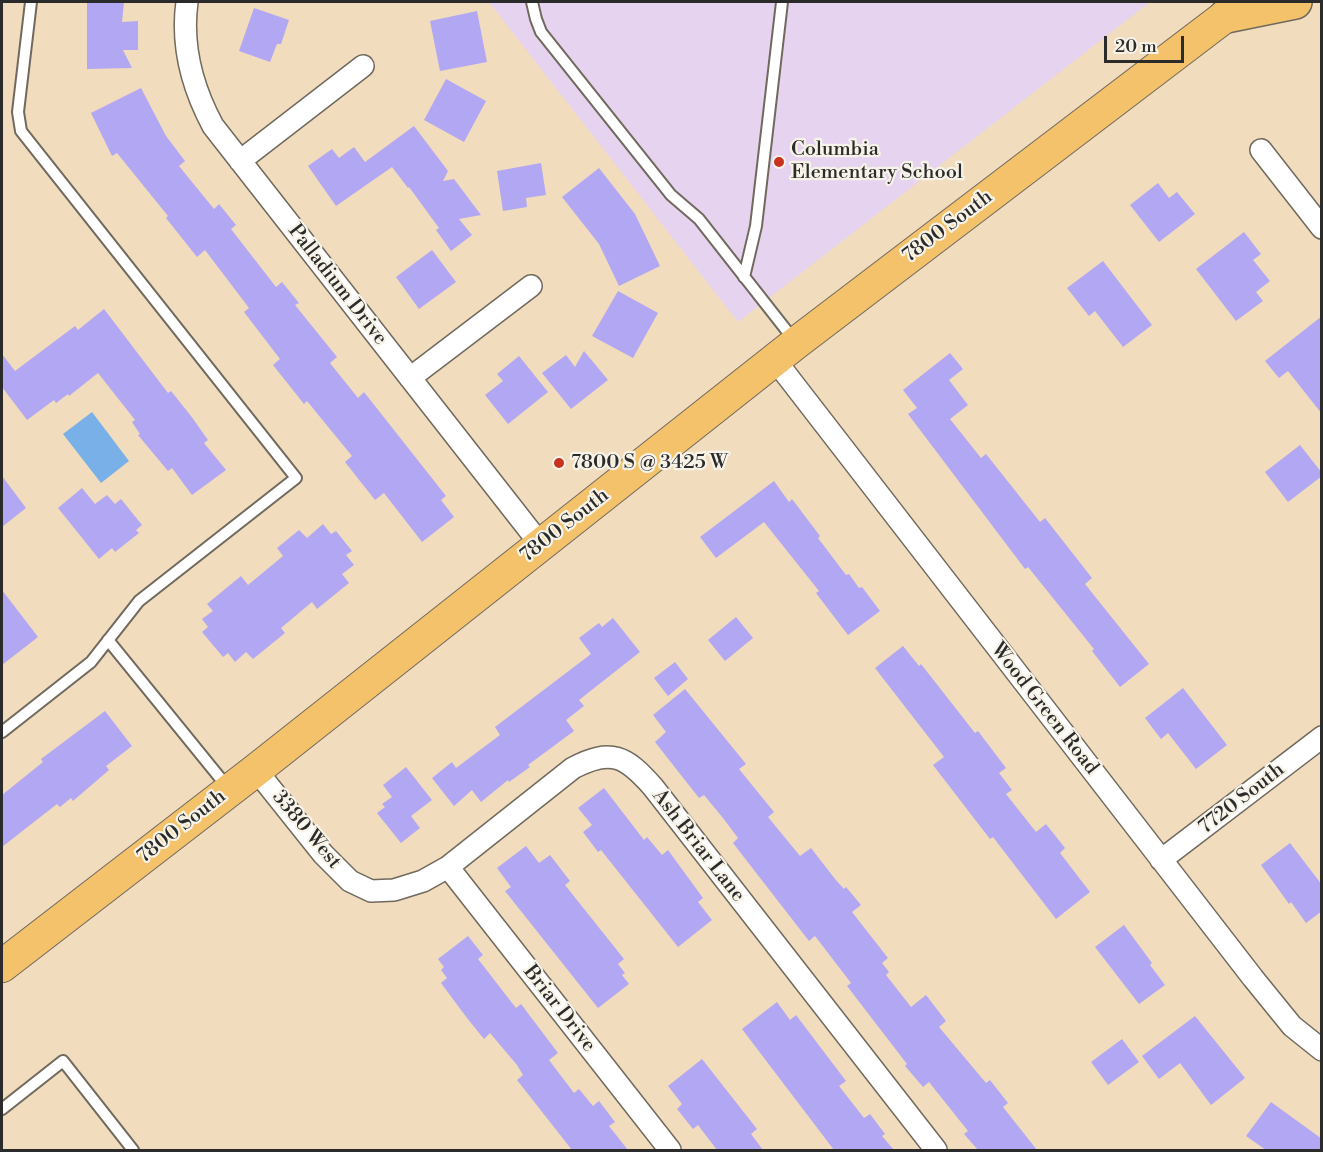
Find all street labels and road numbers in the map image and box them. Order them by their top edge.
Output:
street label: 7800 South [898,186,998,268]
street label: Palladium Drive [282,220,392,350]
street label: 7800 South [516,484,614,568]
street label: Wood Green Road [985,638,1103,780]
street label: 7720 South [1194,758,1290,840]
street label: 7800 South [133,785,231,869]
street label: Ash Briar Lane [647,785,749,907]
street label: 3380 West [266,786,346,874]
street label: Briar Drive [518,961,600,1057]

